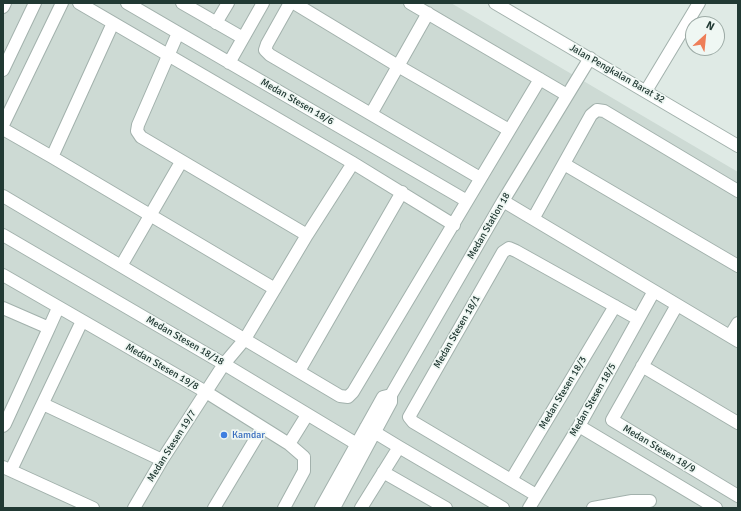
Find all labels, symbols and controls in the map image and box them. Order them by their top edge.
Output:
north arrow [685,16,725,56]
text: N [704,18,717,33]
street label: Jalan Pengkalan Barat 32 [567,42,667,106]
street label: Medan Stesen 18/6 [258,76,336,128]
street label: Medan Station 18 [465,190,513,262]
street label: Medan Stesen 18/1 [431,293,483,371]
street label: Medan Stesen 18/18 [144,314,226,368]
street label: Medan Stesen 19/8 [123,341,201,393]
street label: Medan Stesen 18/3 [537,355,589,431]
street label: Medan Stesen 18/5 [567,361,619,439]
street label: Medan Stesen 19/7 [145,408,199,484]
street label: Medan Stesen 18/9 [621,423,697,475]
place label: Kamdar [232,429,265,441]
marker: Kamdar [219,430,229,440]

